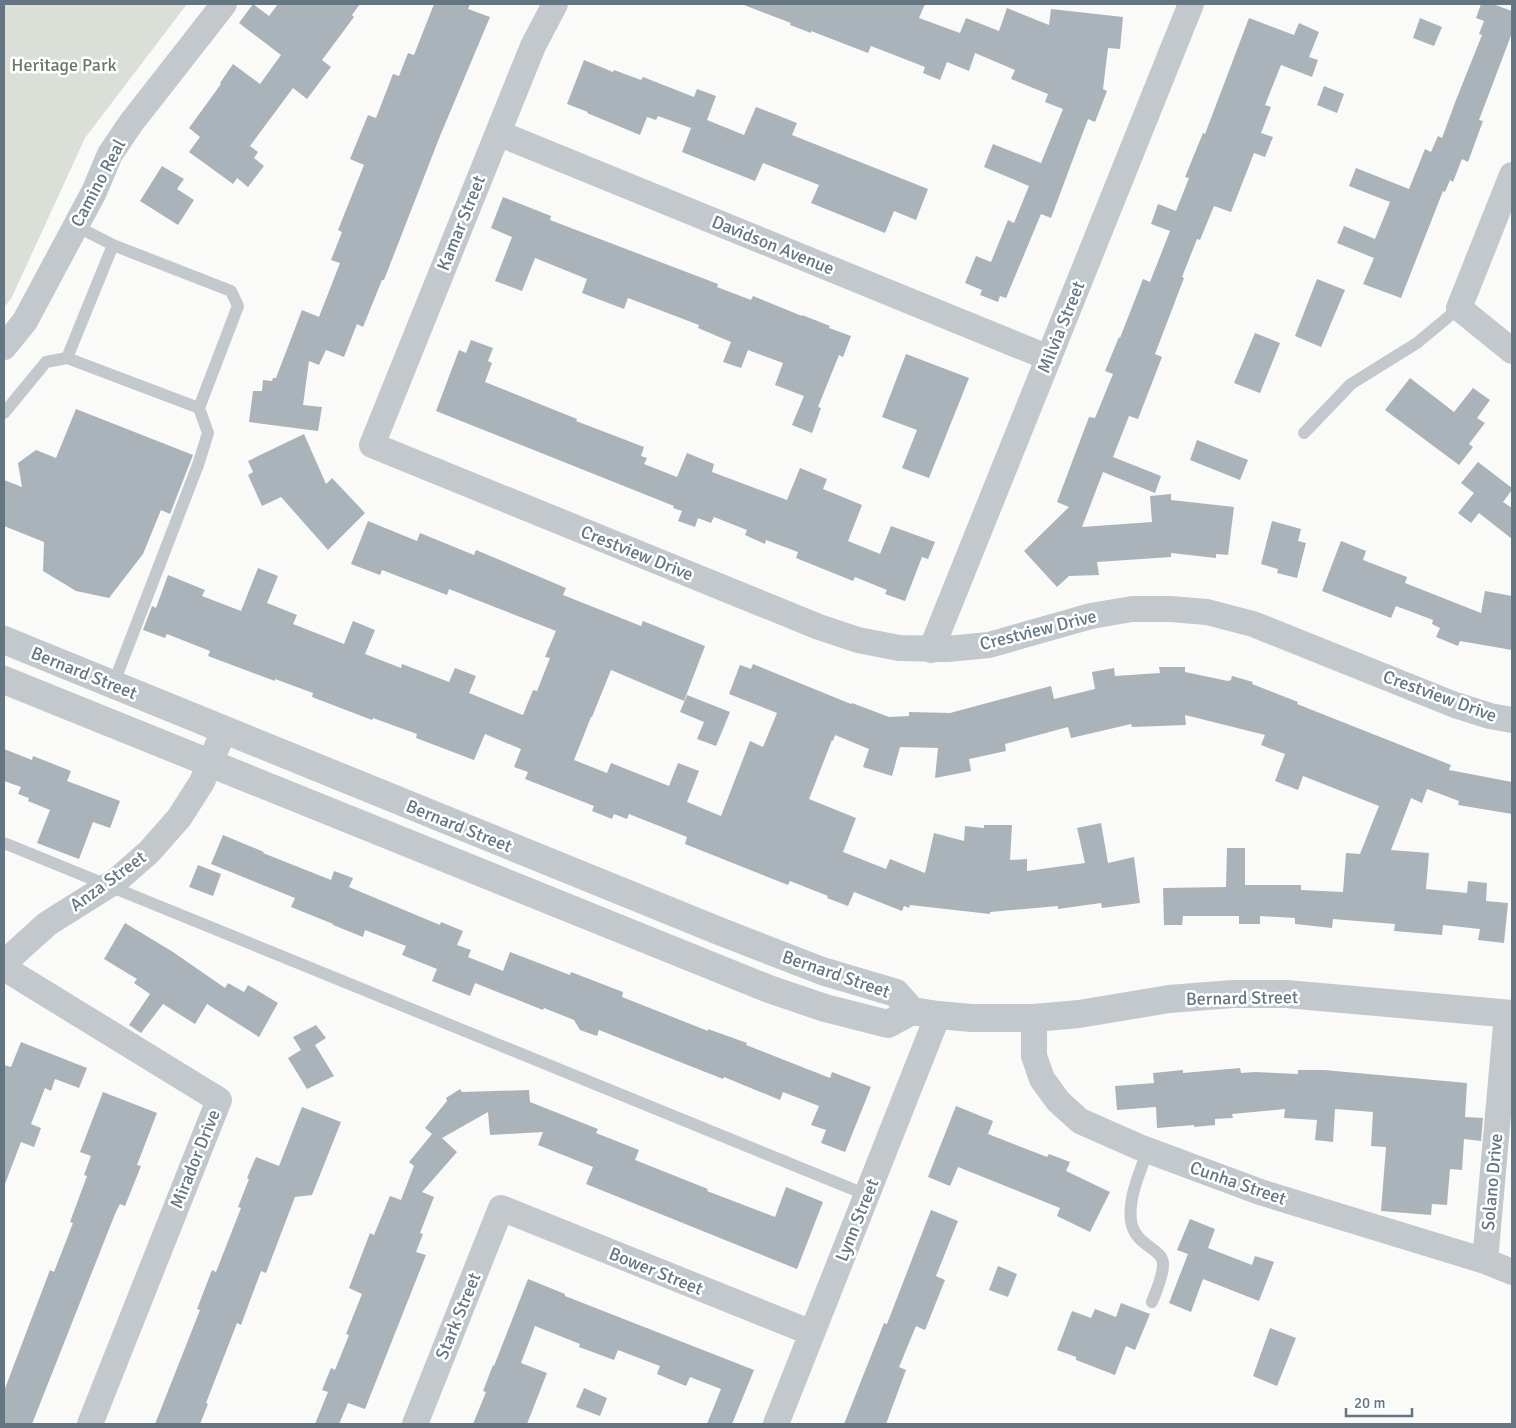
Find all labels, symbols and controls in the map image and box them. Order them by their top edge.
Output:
park label: Heritage Park [11,54,117,76]
street label: Camino Real [66,135,130,231]
street label: Kamar Street [432,172,490,274]
street label: Davidson Avenue [709,210,837,280]
street label: Milvia Street [1033,278,1089,376]
street label: Crestview Drive [578,520,696,586]
street label: Crestview Drive [977,605,1099,655]
street label: Bernard Street [28,642,140,704]
street label: Crestview Drive [1380,665,1500,727]
street label: Bernard Street [403,795,515,857]
street label: Anza Street [66,846,150,916]
street label: Bernard Street [779,945,893,1003]
street label: Bernard Street [1186,986,1298,1010]
street label: Mirador Drive [165,1106,225,1212]
street label: Solano Drive [1477,1133,1507,1231]
street label: Cunha Street [1187,1156,1289,1210]
street label: Lynn Street [830,1175,884,1265]
street label: Bower Street [606,1242,706,1300]
street label: Stark Street [431,1269,485,1363]
scale bar [1346,1386,1412,1418]
text: 20 m [1354,1394,1385,1412]

